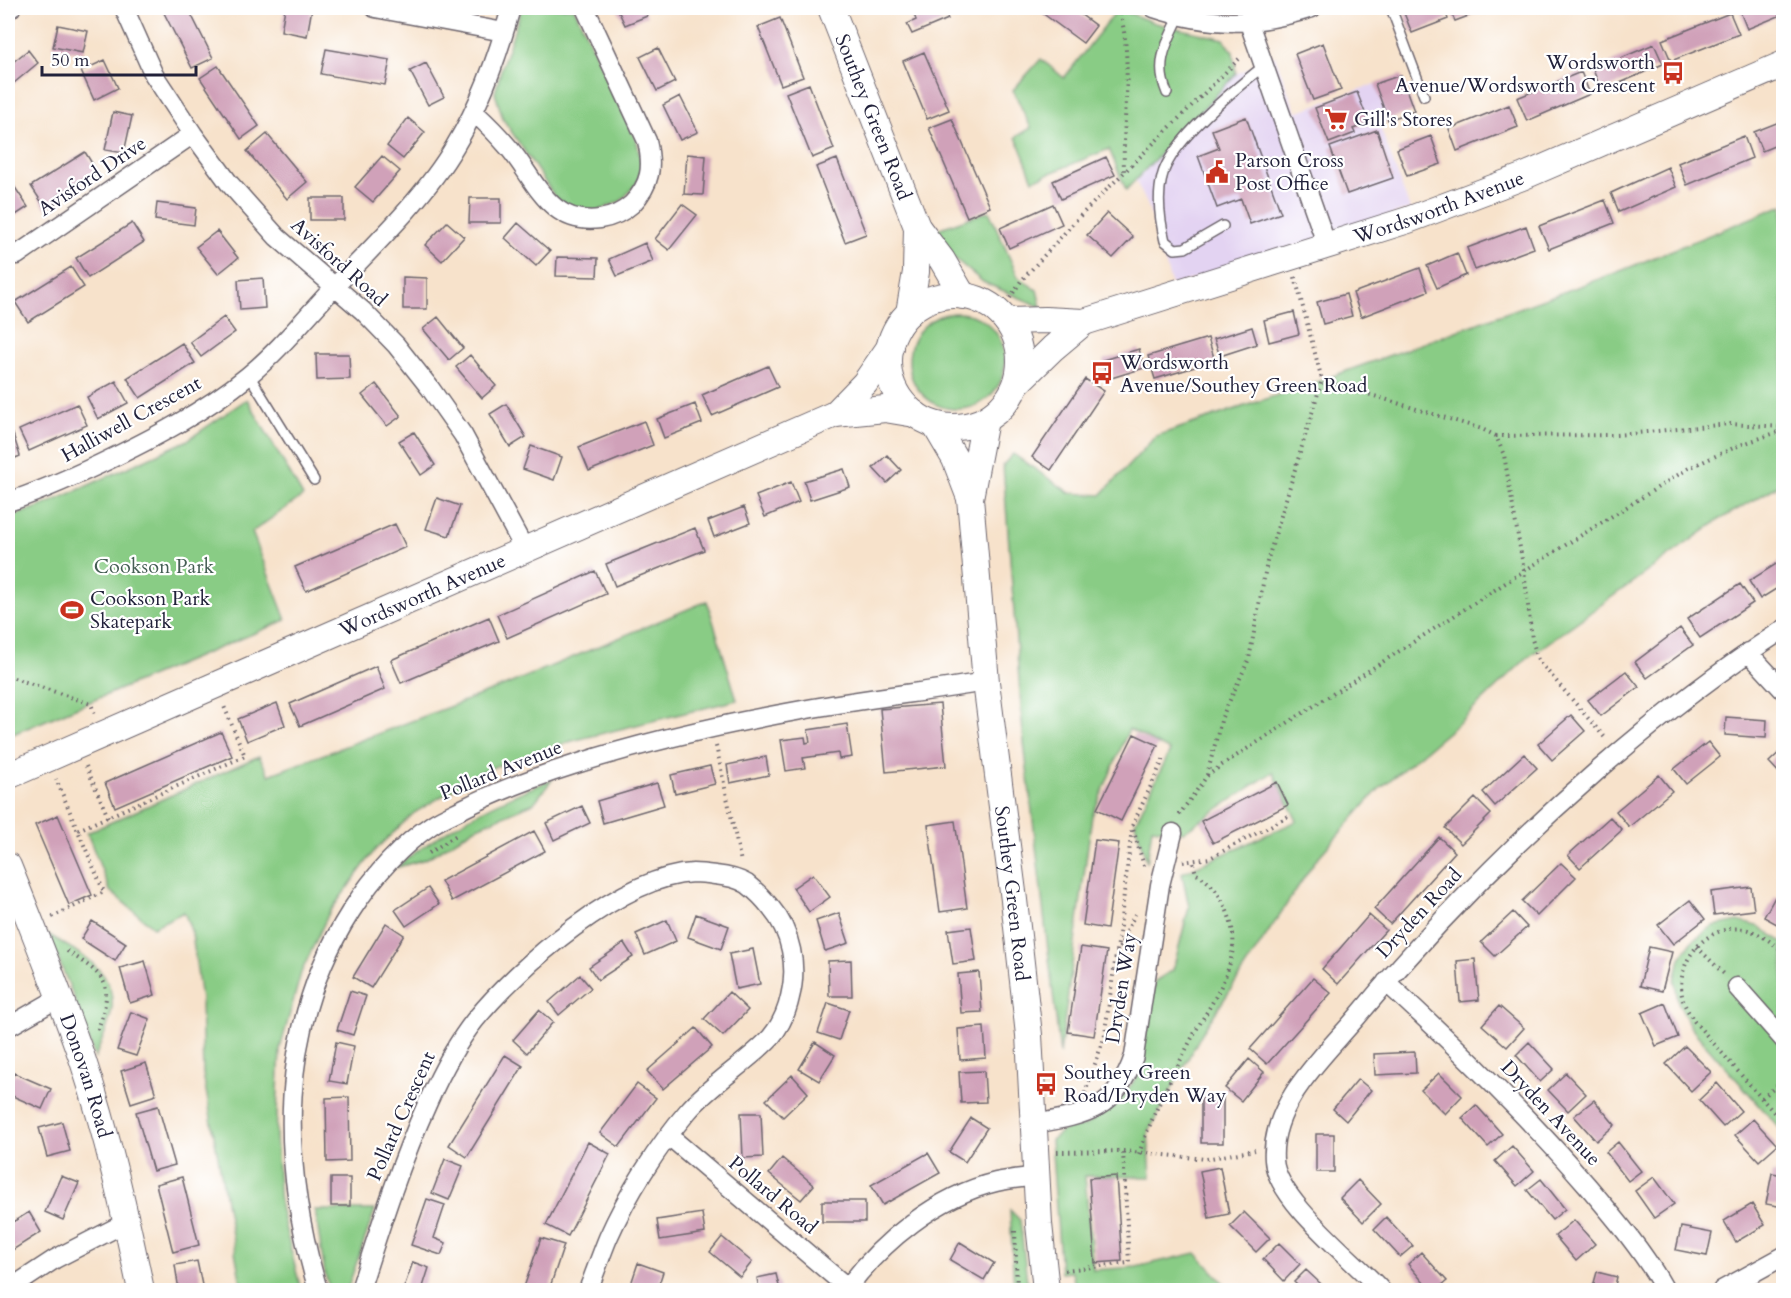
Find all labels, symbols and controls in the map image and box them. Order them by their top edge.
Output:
street label: Southey Green Road [829,30,919,204]
scale bar [42,39,196,77]
text: 50 m [51,48,90,73]
place label: Wordsworth Avenue/Wordsworth Crescent [1395,49,1656,99]
bus stop icon: Wordsworth Avenue/Wordsworth Crescent [1660,60,1686,86]
supermarket icon: Gill's Stores [1323,106,1349,132]
place label: Gill's Stores [1354,106,1452,133]
street label: Avisford Drive [33,130,151,222]
place label: Parson Cross Post Office [1235,147,1344,197]
public building icon: Parson Cross Post Office [1204,159,1230,185]
street label: Wordsworth Avenue [1349,164,1528,250]
street label: Avisford Road [285,212,393,313]
place label: Wordsworth Avenue/Southey Green Road [1119,349,1368,399]
bus stop icon: Wordsworth Avenue/Southey Green Road [1089,360,1115,386]
street label: Halliwell Crescent [56,369,206,469]
street label: Wordsworth Avenue [334,546,510,643]
park label: Cookson Park [94,553,214,580]
place label: Cookson Park Skatepark [90,585,211,635]
sports icon: Cookson Park Skatepark [59,597,85,623]
street label: Pollard Avenue [436,733,566,807]
street label: Southey Green Road [989,804,1036,983]
street label: Dryden Road [1370,862,1468,964]
street label: Dryden Way [1099,930,1143,1045]
street label: Donovan Road [54,1010,119,1141]
street label: Pollard Crescent [360,1046,442,1185]
street label: Dryden Avenue [1495,1054,1607,1172]
place label: Southey Green Road/Dryden Way [1064,1059,1227,1109]
bus stop icon: Southey Green Road/Dryden Way [1033,1071,1059,1097]
street label: Pollard Road [723,1150,824,1241]

